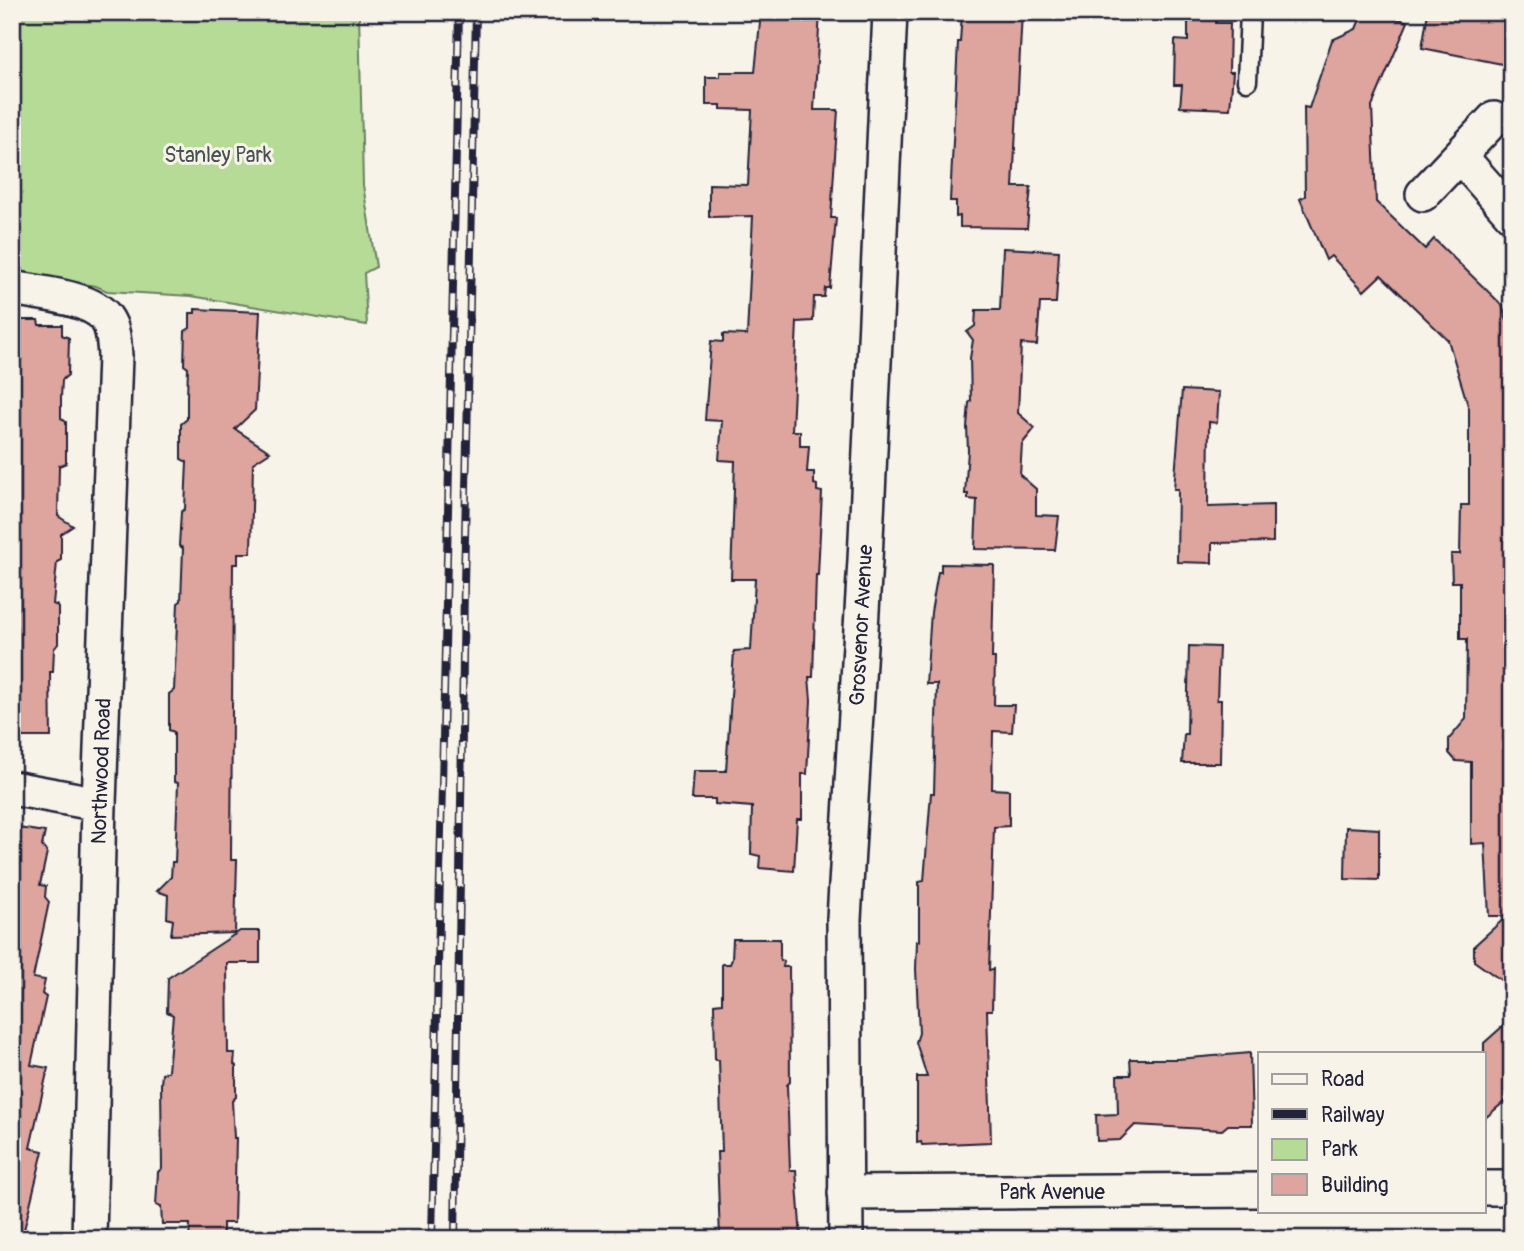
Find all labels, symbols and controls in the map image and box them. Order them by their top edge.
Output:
park label: Stanley Park [164,142,272,169]
street label: Grosvenor Avenue [844,543,879,706]
street label: Northwood Road [85,697,118,845]
legend [1258,1052,1486,1212]
text: Road [1321,1066,1365,1093]
text: Railway [1321,1102,1385,1129]
text: Park [1321,1136,1358,1163]
text: Building [1321,1172,1388,1199]
street label: Park Avenue [999,1179,1106,1206]

